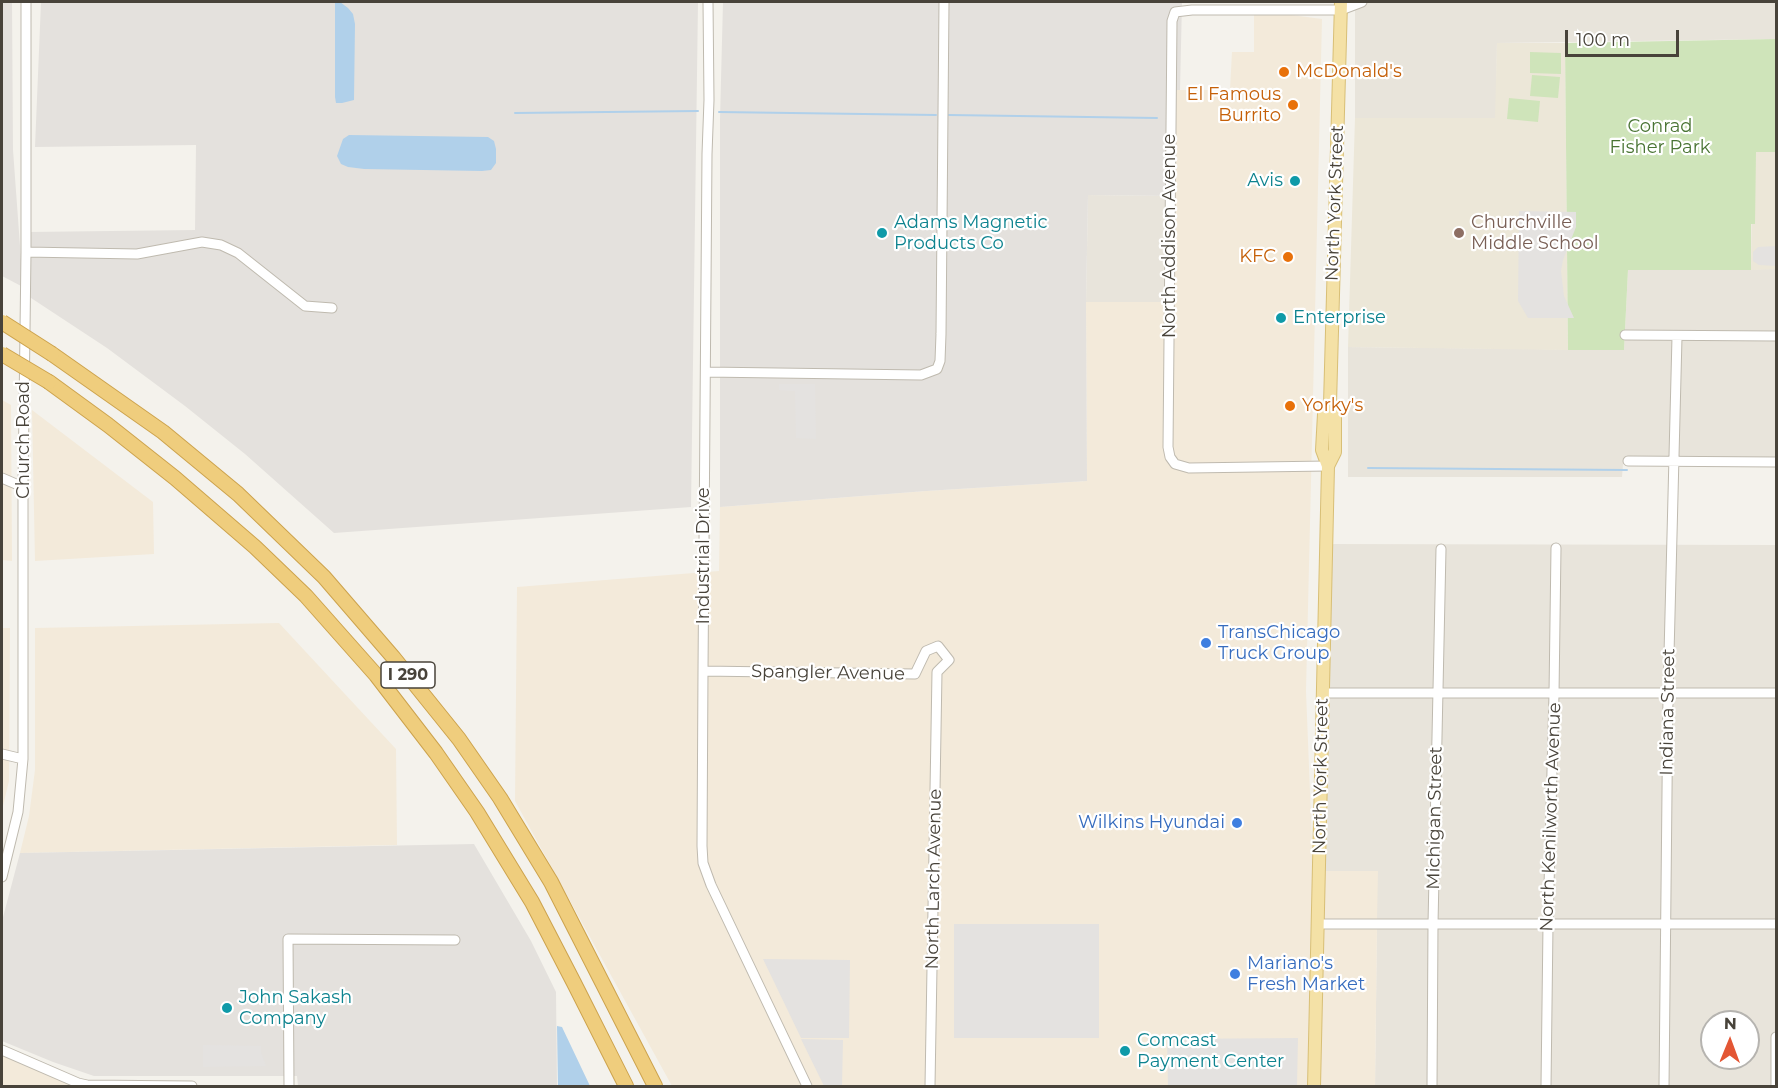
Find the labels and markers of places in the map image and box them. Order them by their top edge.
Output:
place label: McDonald's [1296,61,1402,83]
marker: McDonald's [1277,65,1291,79]
place label: El Famous Burrito [1187,84,1281,127]
marker: El Famous Burrito [1286,98,1300,112]
place label: Avis [1247,170,1283,192]
marker: Avis [1288,174,1302,188]
place label: Adams Magnetic Products Co [894,212,1048,254]
place label: Churchville Middle School [1471,212,1599,254]
marker: Adams Magnetic Products Co [875,226,889,240]
marker: Churchville Middle School [1452,226,1466,240]
place label: KFC [1239,246,1276,268]
marker: KFC [1281,250,1295,264]
place label: Enterprise [1293,307,1386,329]
marker: Enterprise [1274,311,1288,325]
place label: Yorky's [1302,395,1363,417]
marker: Yorky's [1283,399,1297,413]
place label: TransChicago Truck Group [1218,622,1340,664]
marker: TransChicago Truck Group [1199,636,1213,650]
place label: Wilkins Hyundai [1078,812,1225,834]
marker: Wilkins Hyundai [1230,816,1244,830]
place label: Mariano's Fresh Market [1247,953,1365,996]
marker: Mariano's Fresh Market [1228,967,1242,981]
place label: John Sakash Company [239,987,352,1030]
marker: John Sakash Company [220,1001,234,1015]
place label: Comcast Payment Center [1137,1030,1284,1072]
marker: Comcast Payment Center [1118,1044,1132,1058]

